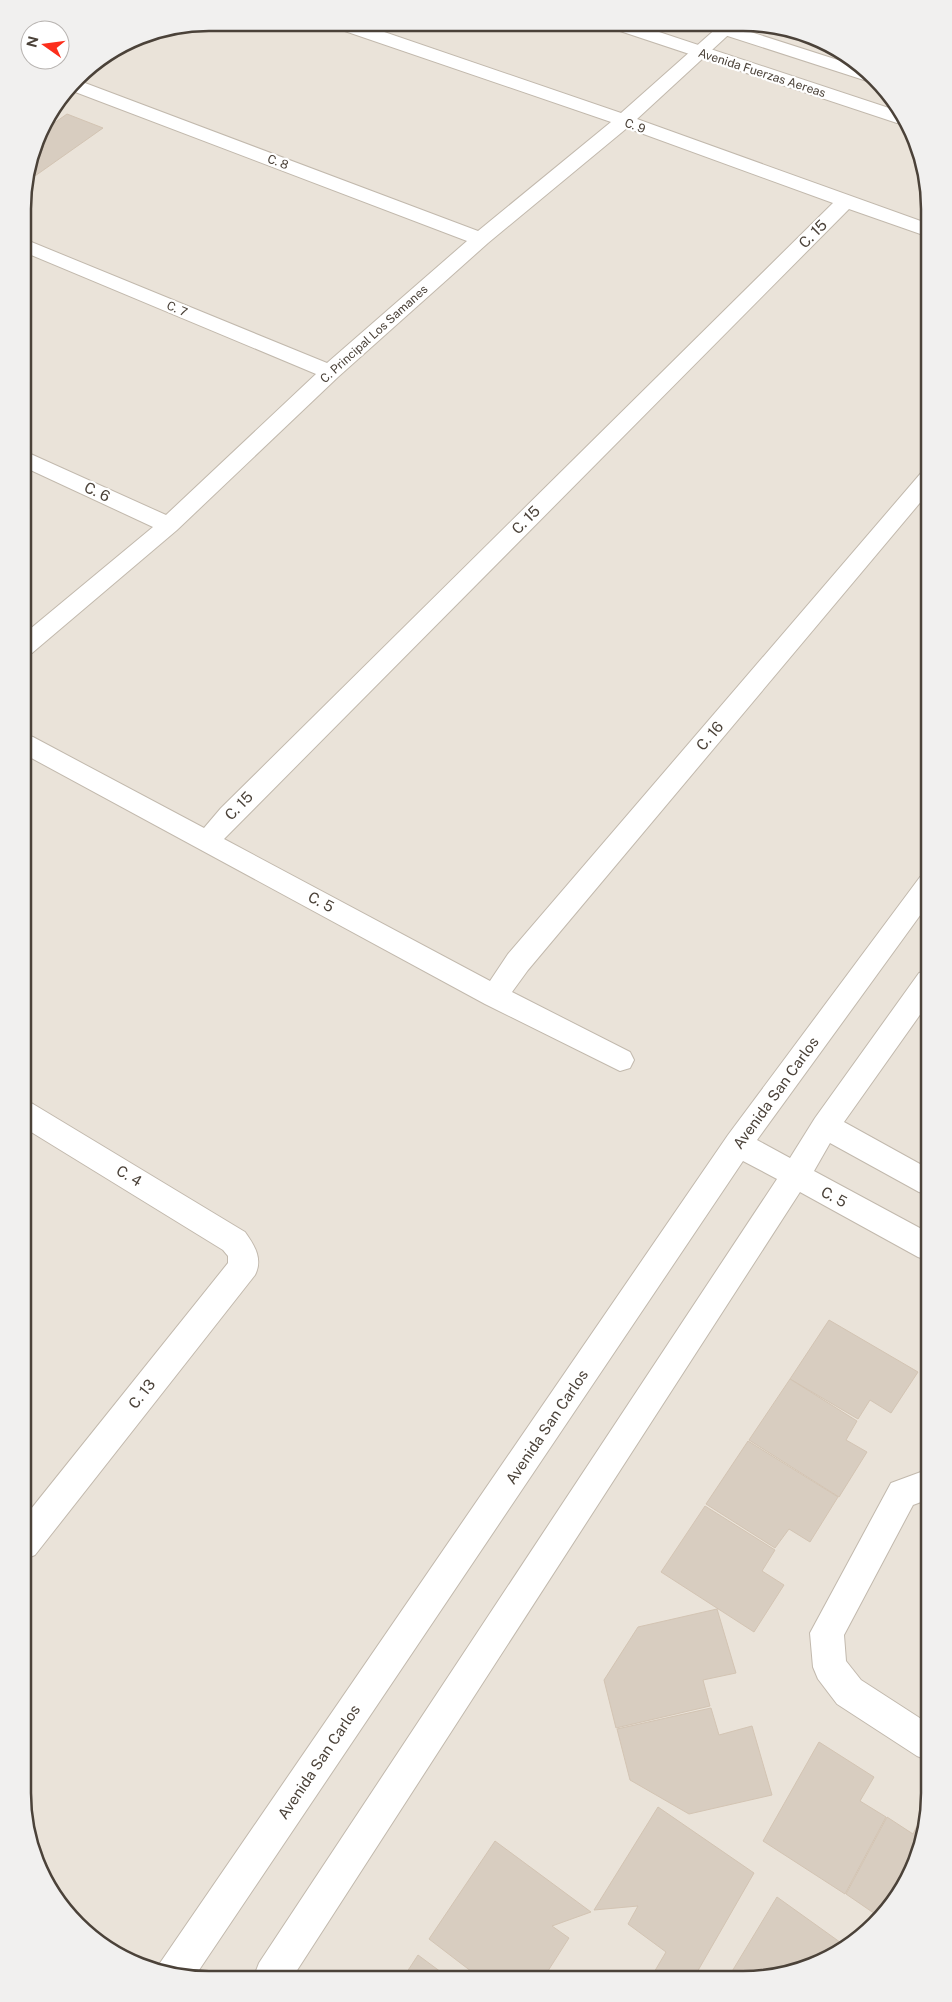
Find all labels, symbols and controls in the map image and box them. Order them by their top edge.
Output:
north arrow [20,20,70,70]
text: N [23,35,41,49]
street label: Avenida Fuerzas Aereas [697,46,827,100]
street label: C. 9 [623,116,647,136]
street label: C. 8 [265,152,291,172]
street label: C. 15 [795,216,830,251]
street label: C. Principal Los Samanes [317,282,431,386]
street label: C. 7 [165,298,189,320]
street label: C. 6 [82,478,113,505]
street label: C. 15 [508,502,543,537]
street label: C. 16 [693,718,727,754]
street label: C. 15 [221,788,256,823]
street label: C. 5 [305,888,337,915]
street label: Avenida San Carlos [729,1033,822,1152]
street label: C. 4 [113,1161,145,1190]
street label: C. 5 [818,1183,850,1210]
street label: Avenida San Carlos [502,1366,591,1487]
street label: C. 13 [125,1376,158,1412]
street label: Avenida San Carlos [274,1701,363,1822]

